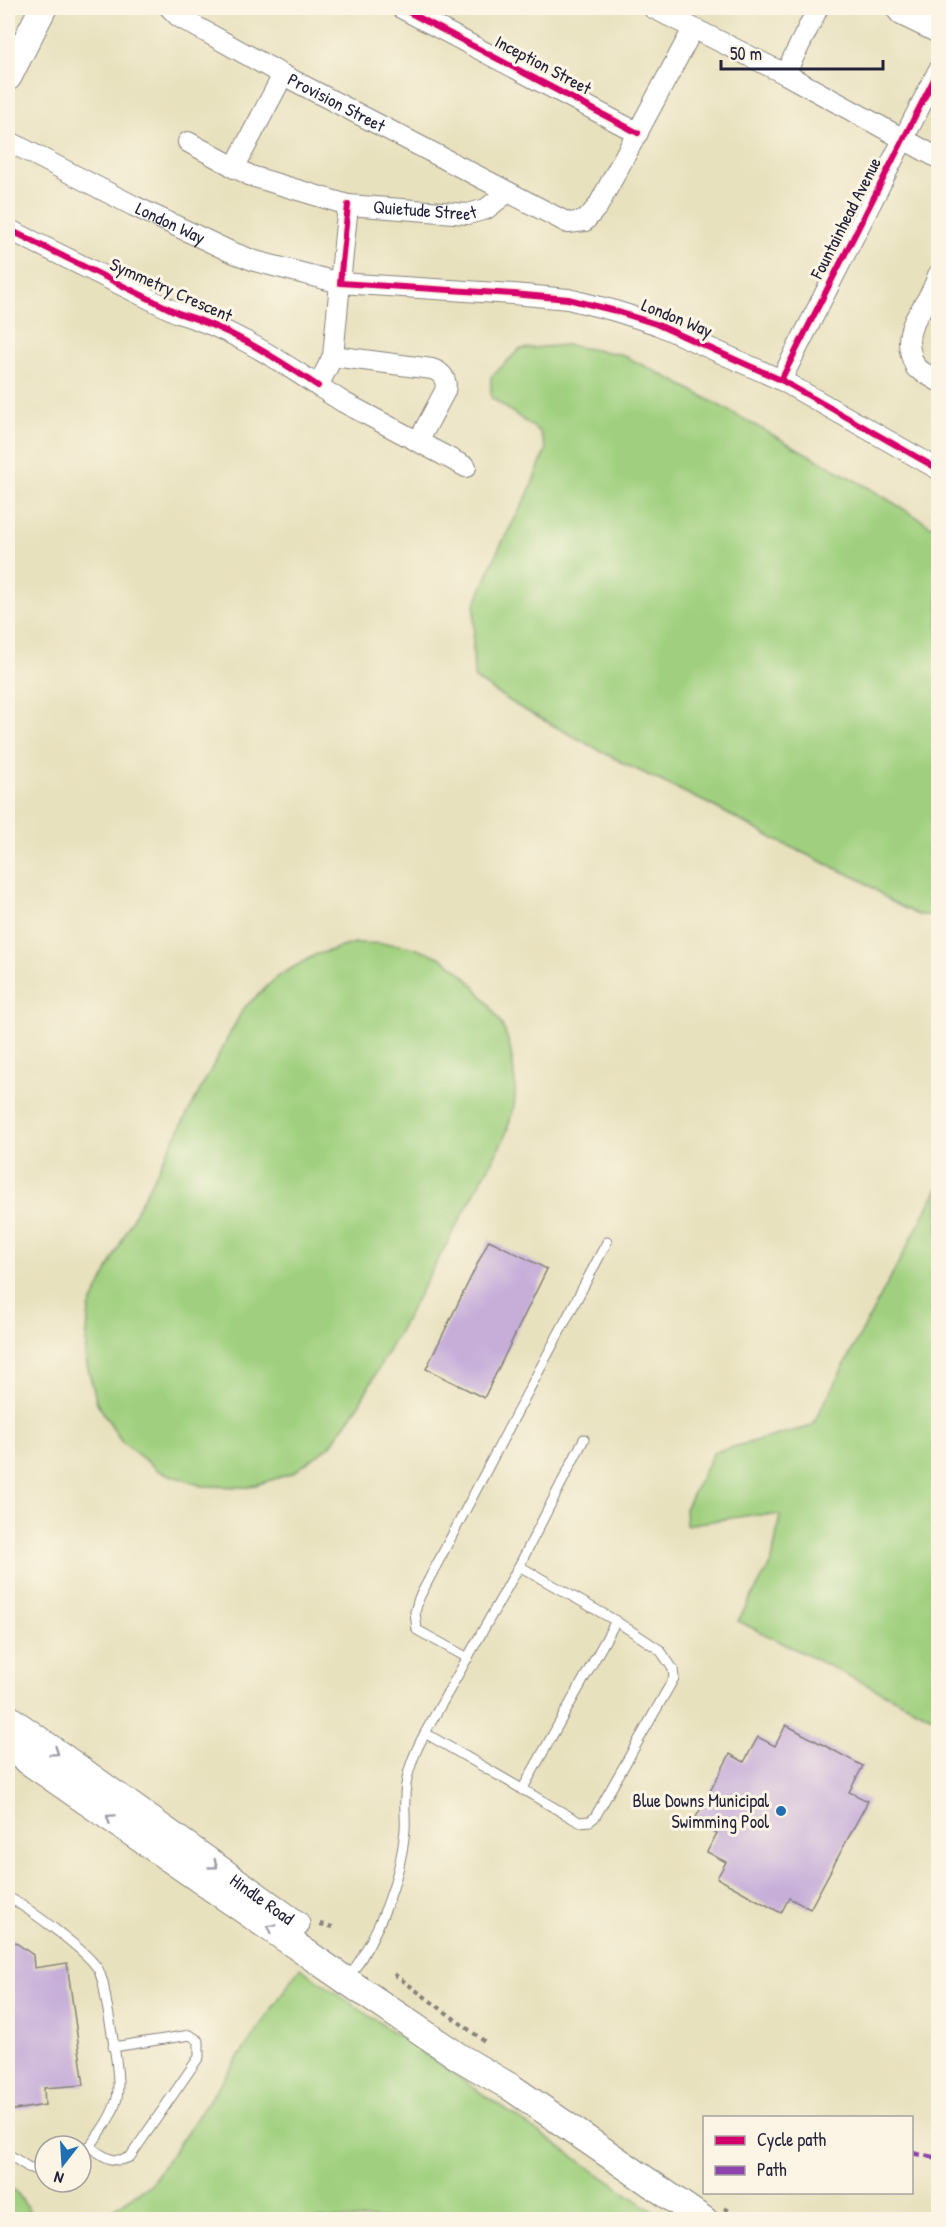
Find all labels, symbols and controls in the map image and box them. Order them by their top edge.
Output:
street label: Inception Street [491,29,597,101]
scale bar [721,33,883,71]
text: 50 m [730,41,762,66]
street label: Provision Street [284,67,390,138]
street label: Fountainhead Avenue [804,153,887,284]
street label: Quietude Street [372,194,480,226]
street label: London Way [132,196,210,250]
street label: Symmetry Crescent [106,251,237,328]
street label: London Way [638,292,717,343]
one-way arrow [49,1745,60,1756]
place label: Blue Downs Municipal Swimming Pool [633,1788,769,1834]
marker: Blue Downs Municipal Swimming Pool [774,1804,788,1818]
one-way arrow [106,1814,117,1825]
one-way arrow [208,1858,219,1869]
street label: Hindle Road [225,1868,299,1931]
one-way arrow [266,1925,277,1936]
legend [703,2116,913,2194]
text: Cycle path [757,2127,827,2152]
north arrow [33,2134,93,2194]
text: Path [757,2157,787,2182]
text: N [51,2166,66,2190]

